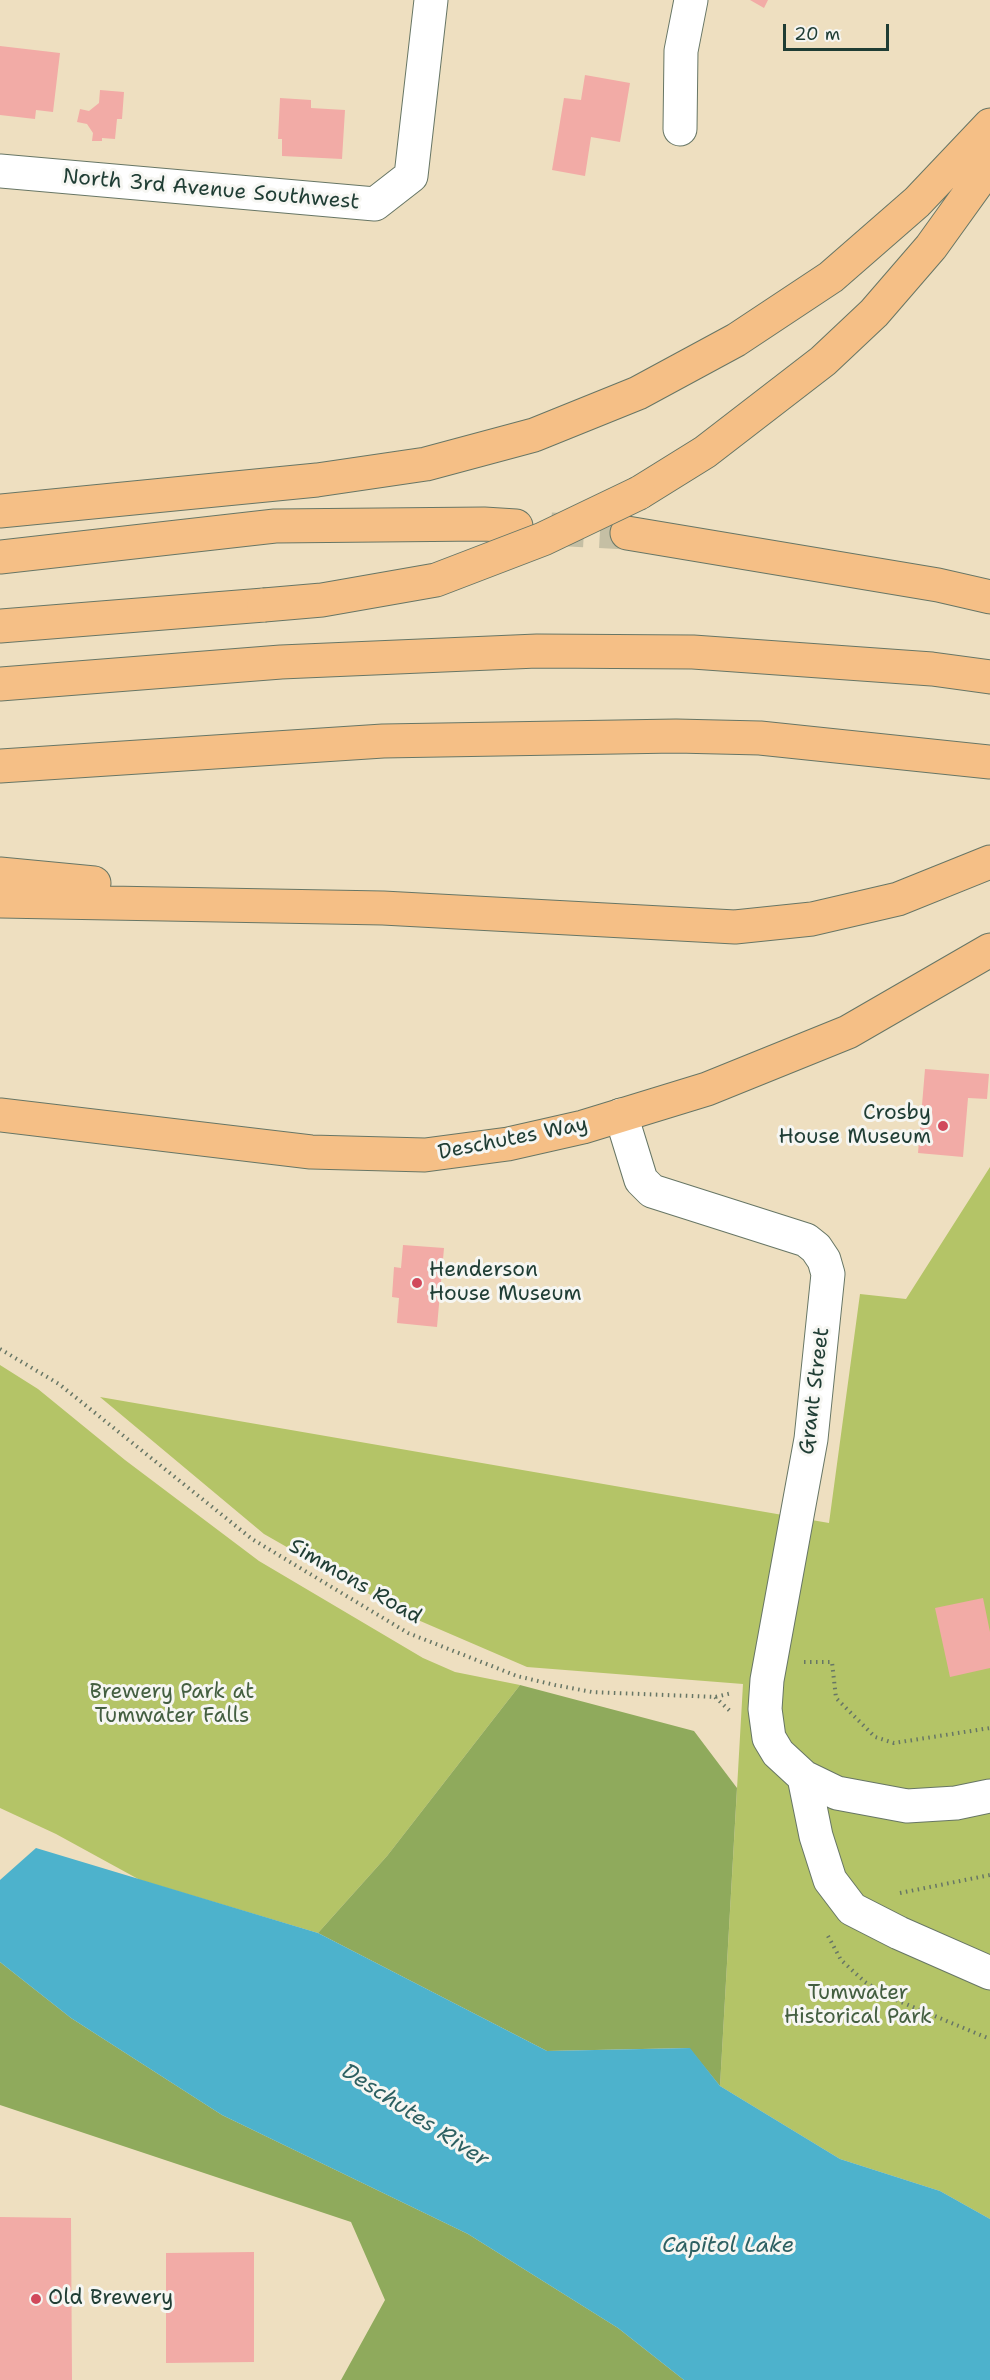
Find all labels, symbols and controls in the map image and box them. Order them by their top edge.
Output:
scale bar [786,12,892,50]
text: 20 m [794,22,840,46]
street label: North 3rd Avenue Southwest [62,164,360,216]
place label: Crosby House Museum [778,1101,931,1151]
street label: Deschutes Way [436,1112,590,1166]
marker: Crosby House Museum [936,1119,950,1133]
place label: Henderson House Museum [429,1258,582,1308]
marker: Henderson House Museum [410,1276,424,1290]
street label: Grant Street [795,1326,835,1456]
street label: Simmons Road [284,1534,426,1630]
park label: Brewery Park at Tumwater Falls [90,1680,254,1730]
park label: Tumwater Historical Park [784,1981,932,2031]
water label: Deschutes River [336,2058,494,2174]
water label: Capitol Lake [662,2233,794,2259]
place label: Old Brewery [48,2286,173,2312]
marker: Old Brewery [29,2292,43,2306]

